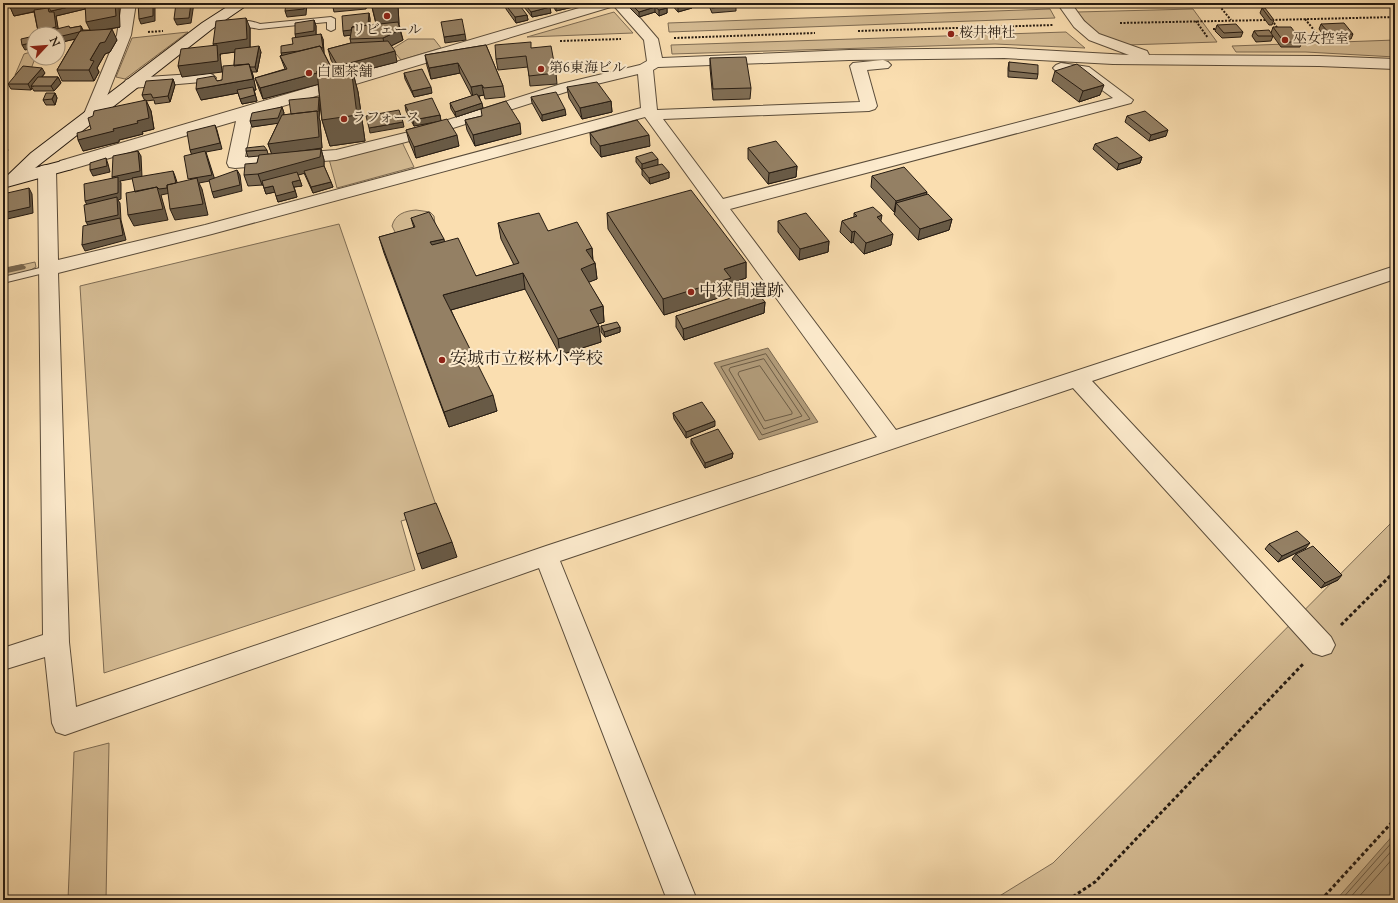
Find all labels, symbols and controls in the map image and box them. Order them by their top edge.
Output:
marker: リビェール [382,11,392,21]
place label: リビェール [352,21,422,41]
place label: 桜井神社 [959,24,1015,44]
north arrow [26,26,66,66]
marker: 桜井神社 [946,29,956,39]
place label: 巫女控室 [1293,30,1349,50]
text: N [45,34,63,50]
marker: 巫女控室 [1280,35,1290,45]
place label: 第6東海ビル [549,59,626,79]
place label: 白園茶舗 [317,63,373,83]
marker: 第6東海ビル [536,64,546,74]
marker: 白園茶舗 [304,68,314,78]
place label: ラフォース [352,109,421,129]
marker: ラフォース [339,114,349,124]
place label: 中狭間遺跡 [699,280,784,304]
marker: 中狭間遺跡 [686,287,696,297]
place label: 安城市立桜林小学校 [450,348,603,372]
marker: 安城市立桜林小学校 [437,355,447,365]

